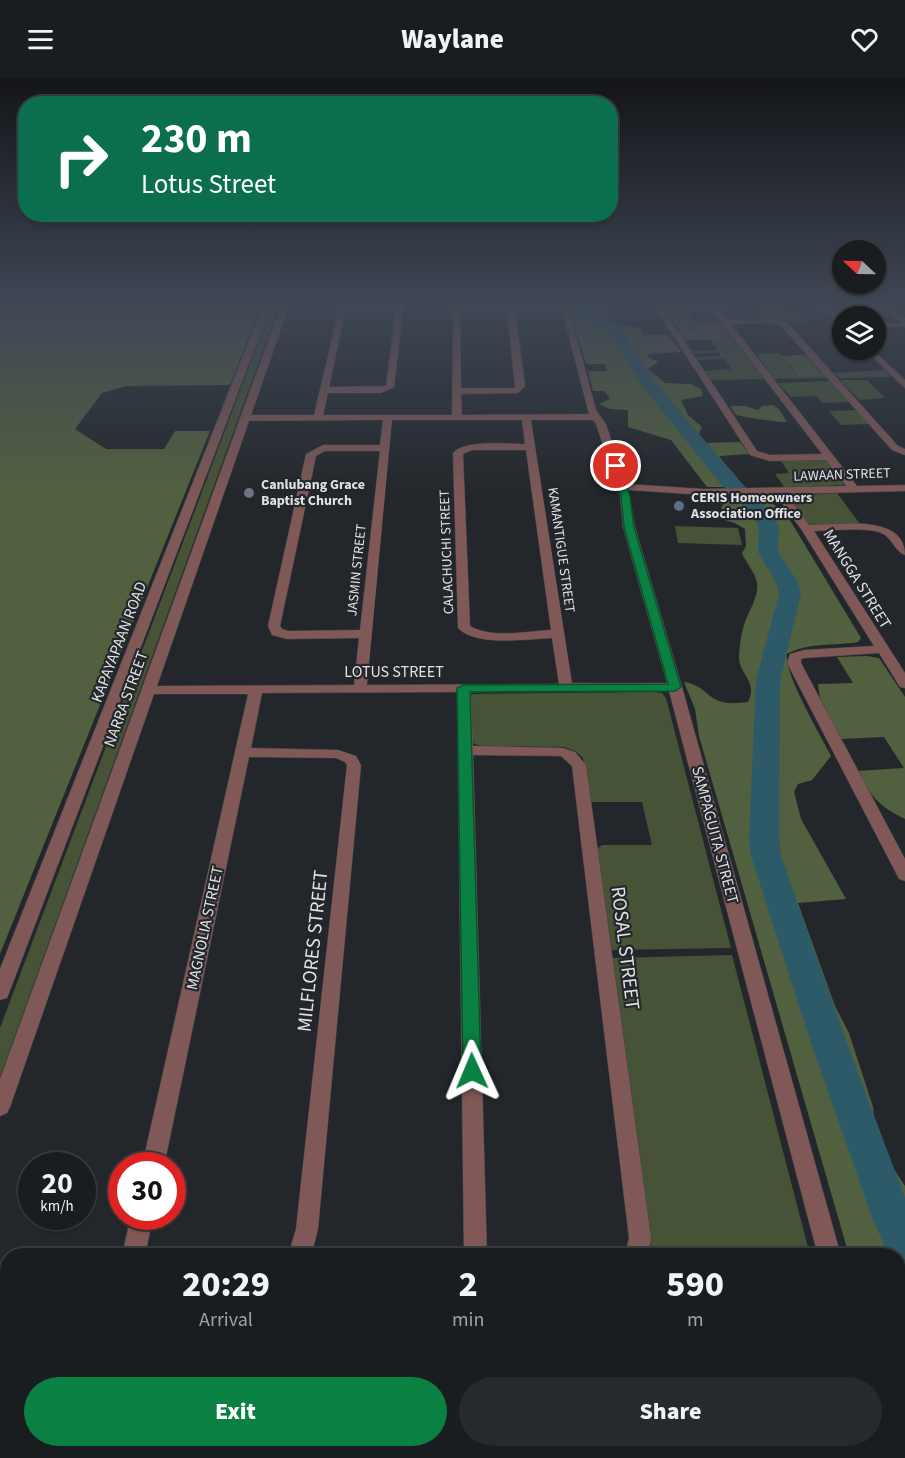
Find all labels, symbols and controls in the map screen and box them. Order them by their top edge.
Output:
text: Waylane [401,20,504,59]
icon: menu [24,23,57,56]
icon: heart [848,23,881,56]
text: 230 m [141,109,252,169]
icon: right [42,120,120,198]
text: Lotus Street [141,165,276,204]
north arrow [832,240,886,294]
map controls [832,240,886,360]
button: layers [832,306,886,360]
pin [590,440,641,491]
icon: arrive [599,449,632,482]
street label: LAWAAN STREET [793,463,891,487]
place label: Canlubang Grace Baptist Church [261,475,365,511]
marker: Canlubang Grace Baptist Church [242,486,256,500]
street label: KAMANTIGUE STREET [542,486,580,614]
place label: CERIS Homeowners Association Office [690,488,812,524]
street label: CALACHUCHI STREET [435,489,459,615]
marker: CERIS Homeowners Association Office [672,499,686,513]
street label: JASMIN STREET [342,523,372,617]
street label: MANGGA STREET [818,525,897,633]
street label: KAPAYAPAAN ROAD [86,578,152,706]
street label: NARRA STREET [98,648,154,750]
street label: LOTUS STREET [344,661,444,683]
street label: SAMPAGUITA STREET [686,764,744,906]
street label: MAGNOLIA STREET [181,864,229,992]
street label: MILFLORES STREET [291,868,335,1033]
street label: ROSAL STREET [604,885,646,1012]
position arrow [440,1039,504,1103]
speed limit sign: 30 [108,1152,186,1230]
text: 20 [41,1162,73,1205]
text: km/h [40,1196,74,1217]
text: 20:29 [182,1259,270,1310]
text: 2 [459,1259,478,1310]
text: 590 [666,1259,724,1310]
text: Arrival [199,1306,253,1334]
text: min [452,1306,484,1334]
text: m [687,1306,703,1334]
button: Exit [24,1377,447,1446]
button: Share [459,1377,882,1446]

